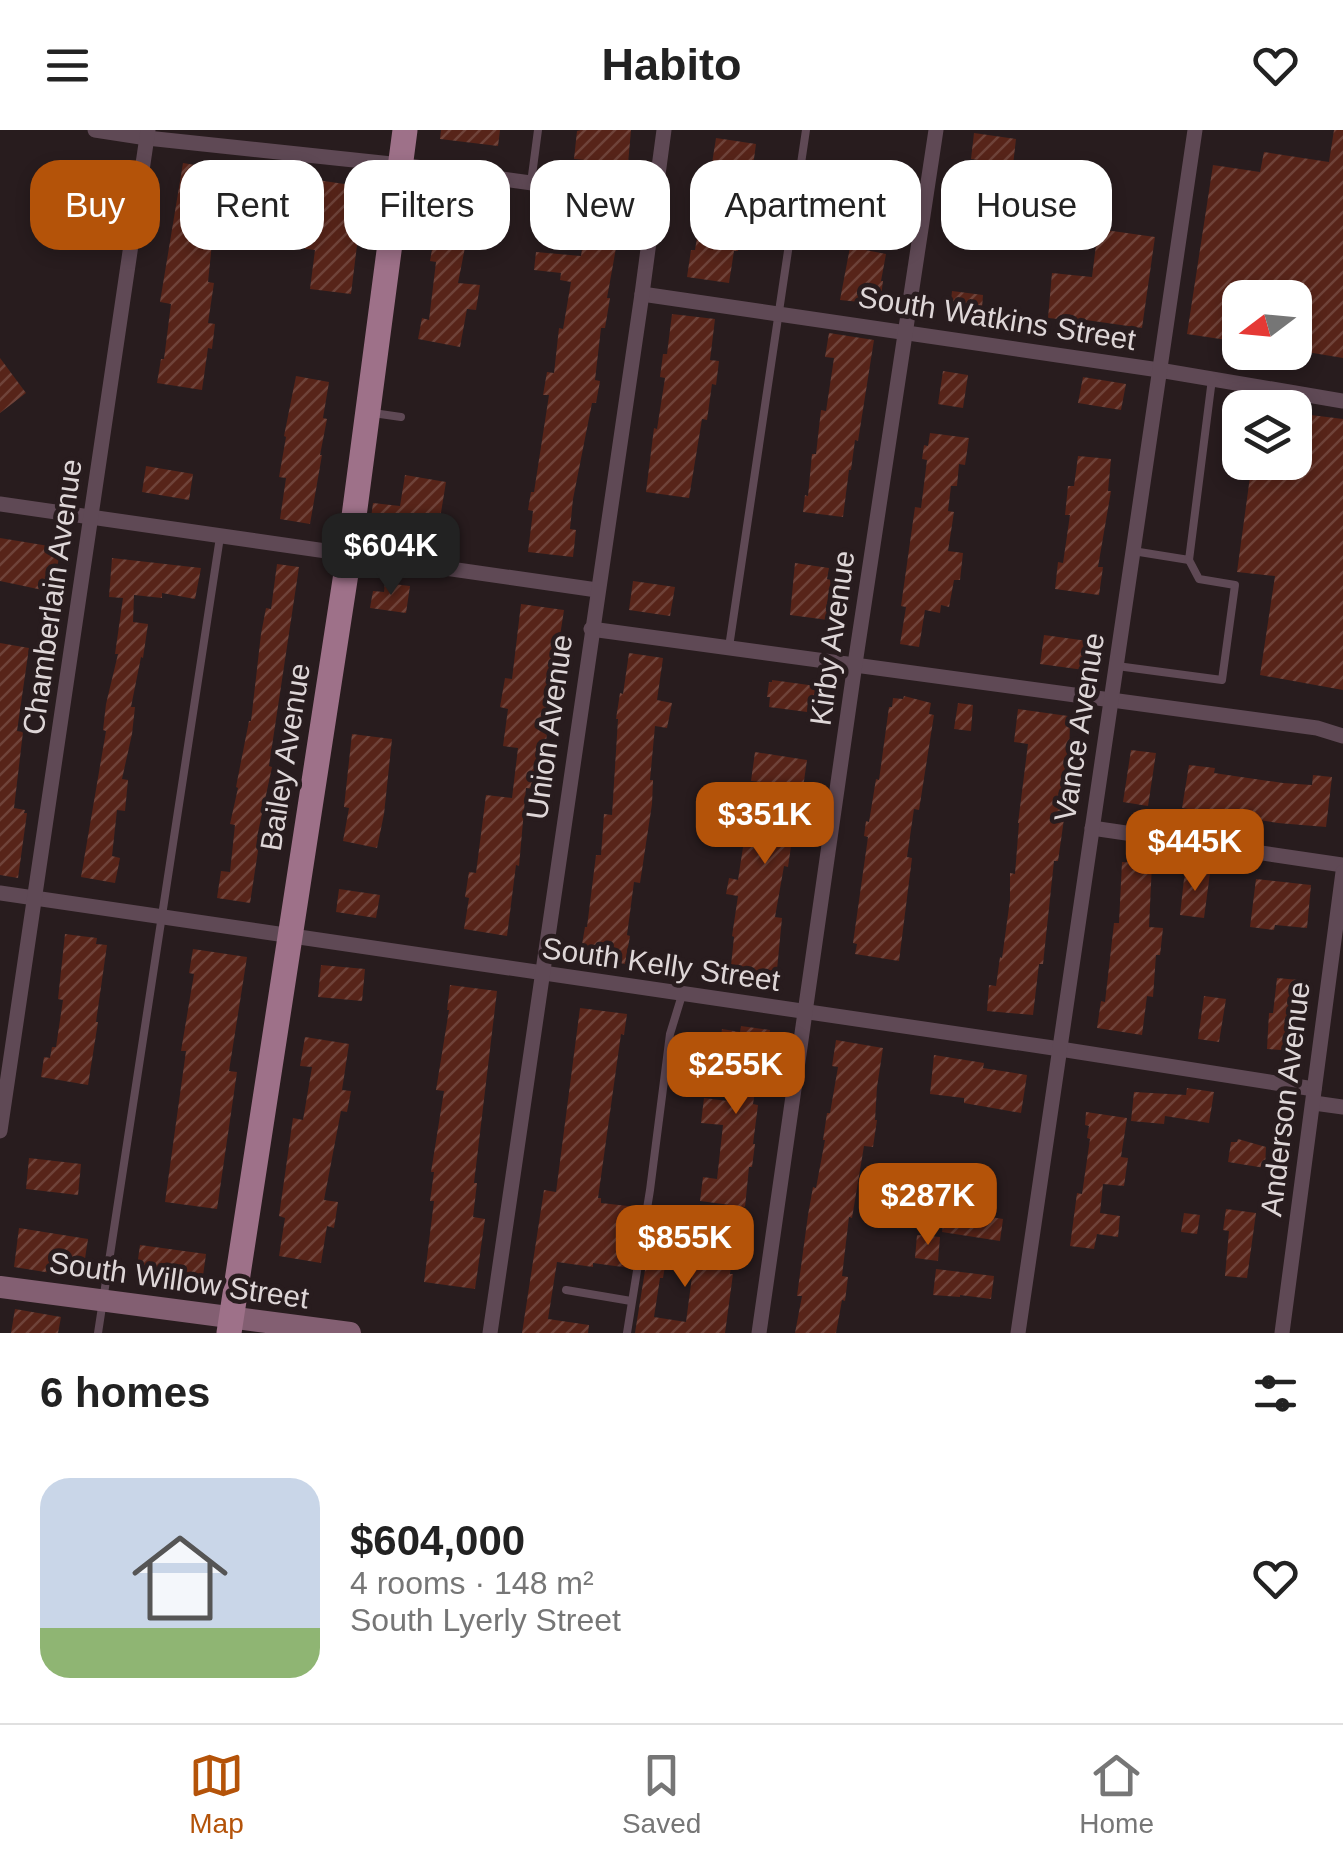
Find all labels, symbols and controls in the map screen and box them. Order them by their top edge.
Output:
icon: menu [40,38,95,93]
icon: heart [1248,38,1303,93]
text: Habito [602,39,742,90]
chip: Buy [30,160,160,250]
chip: Rent [180,160,324,250]
chip: Filters [344,160,510,250]
chip: New [530,160,670,250]
chip: Apartment [690,160,921,250]
chip: House [941,160,1112,250]
street label: South Watkins Street [856,280,1139,356]
north arrow [1222,280,1312,370]
map controls [1222,280,1312,480]
button: layers [1222,390,1312,480]
street label: Chamberlain Avenue [16,457,88,737]
pin: $604K [321,513,461,598]
text: $604K [344,527,438,563]
street label: Kirby Avenue [803,548,861,728]
street label: Vance Avenue [1048,630,1110,824]
street label: Union Avenue [520,632,578,822]
street label: Bailey Avenue [254,661,316,853]
pin: $351K [695,782,835,867]
text: $351K [718,796,812,832]
pin: $445K [1125,809,1265,894]
text: $445K [1148,823,1242,859]
street label: South Kelly Street [540,931,783,997]
street label: Anderson Avenue [1254,980,1316,1218]
pin: $255K [666,1032,806,1117]
text: $255K [689,1046,783,1082]
pin: $287K [858,1163,998,1248]
text: $287K [881,1177,975,1213]
pin: $855K [615,1205,755,1290]
text: $855K [638,1219,732,1255]
street label: South Willow Street [47,1245,312,1315]
icon: filters [1248,1366,1303,1421]
text: 6 homes [40,1369,210,1416]
text: $604,000 [350,1517,525,1564]
icon: home [120,1518,240,1638]
icon: heart [1248,1551,1303,1606]
text: 4 rooms · 148 m² [350,1565,594,1601]
text: South Lyerly Street [350,1602,621,1638]
tab: Map [189,1748,244,1840]
tab: Saved [622,1748,701,1840]
tab: Home [1079,1748,1154,1840]

